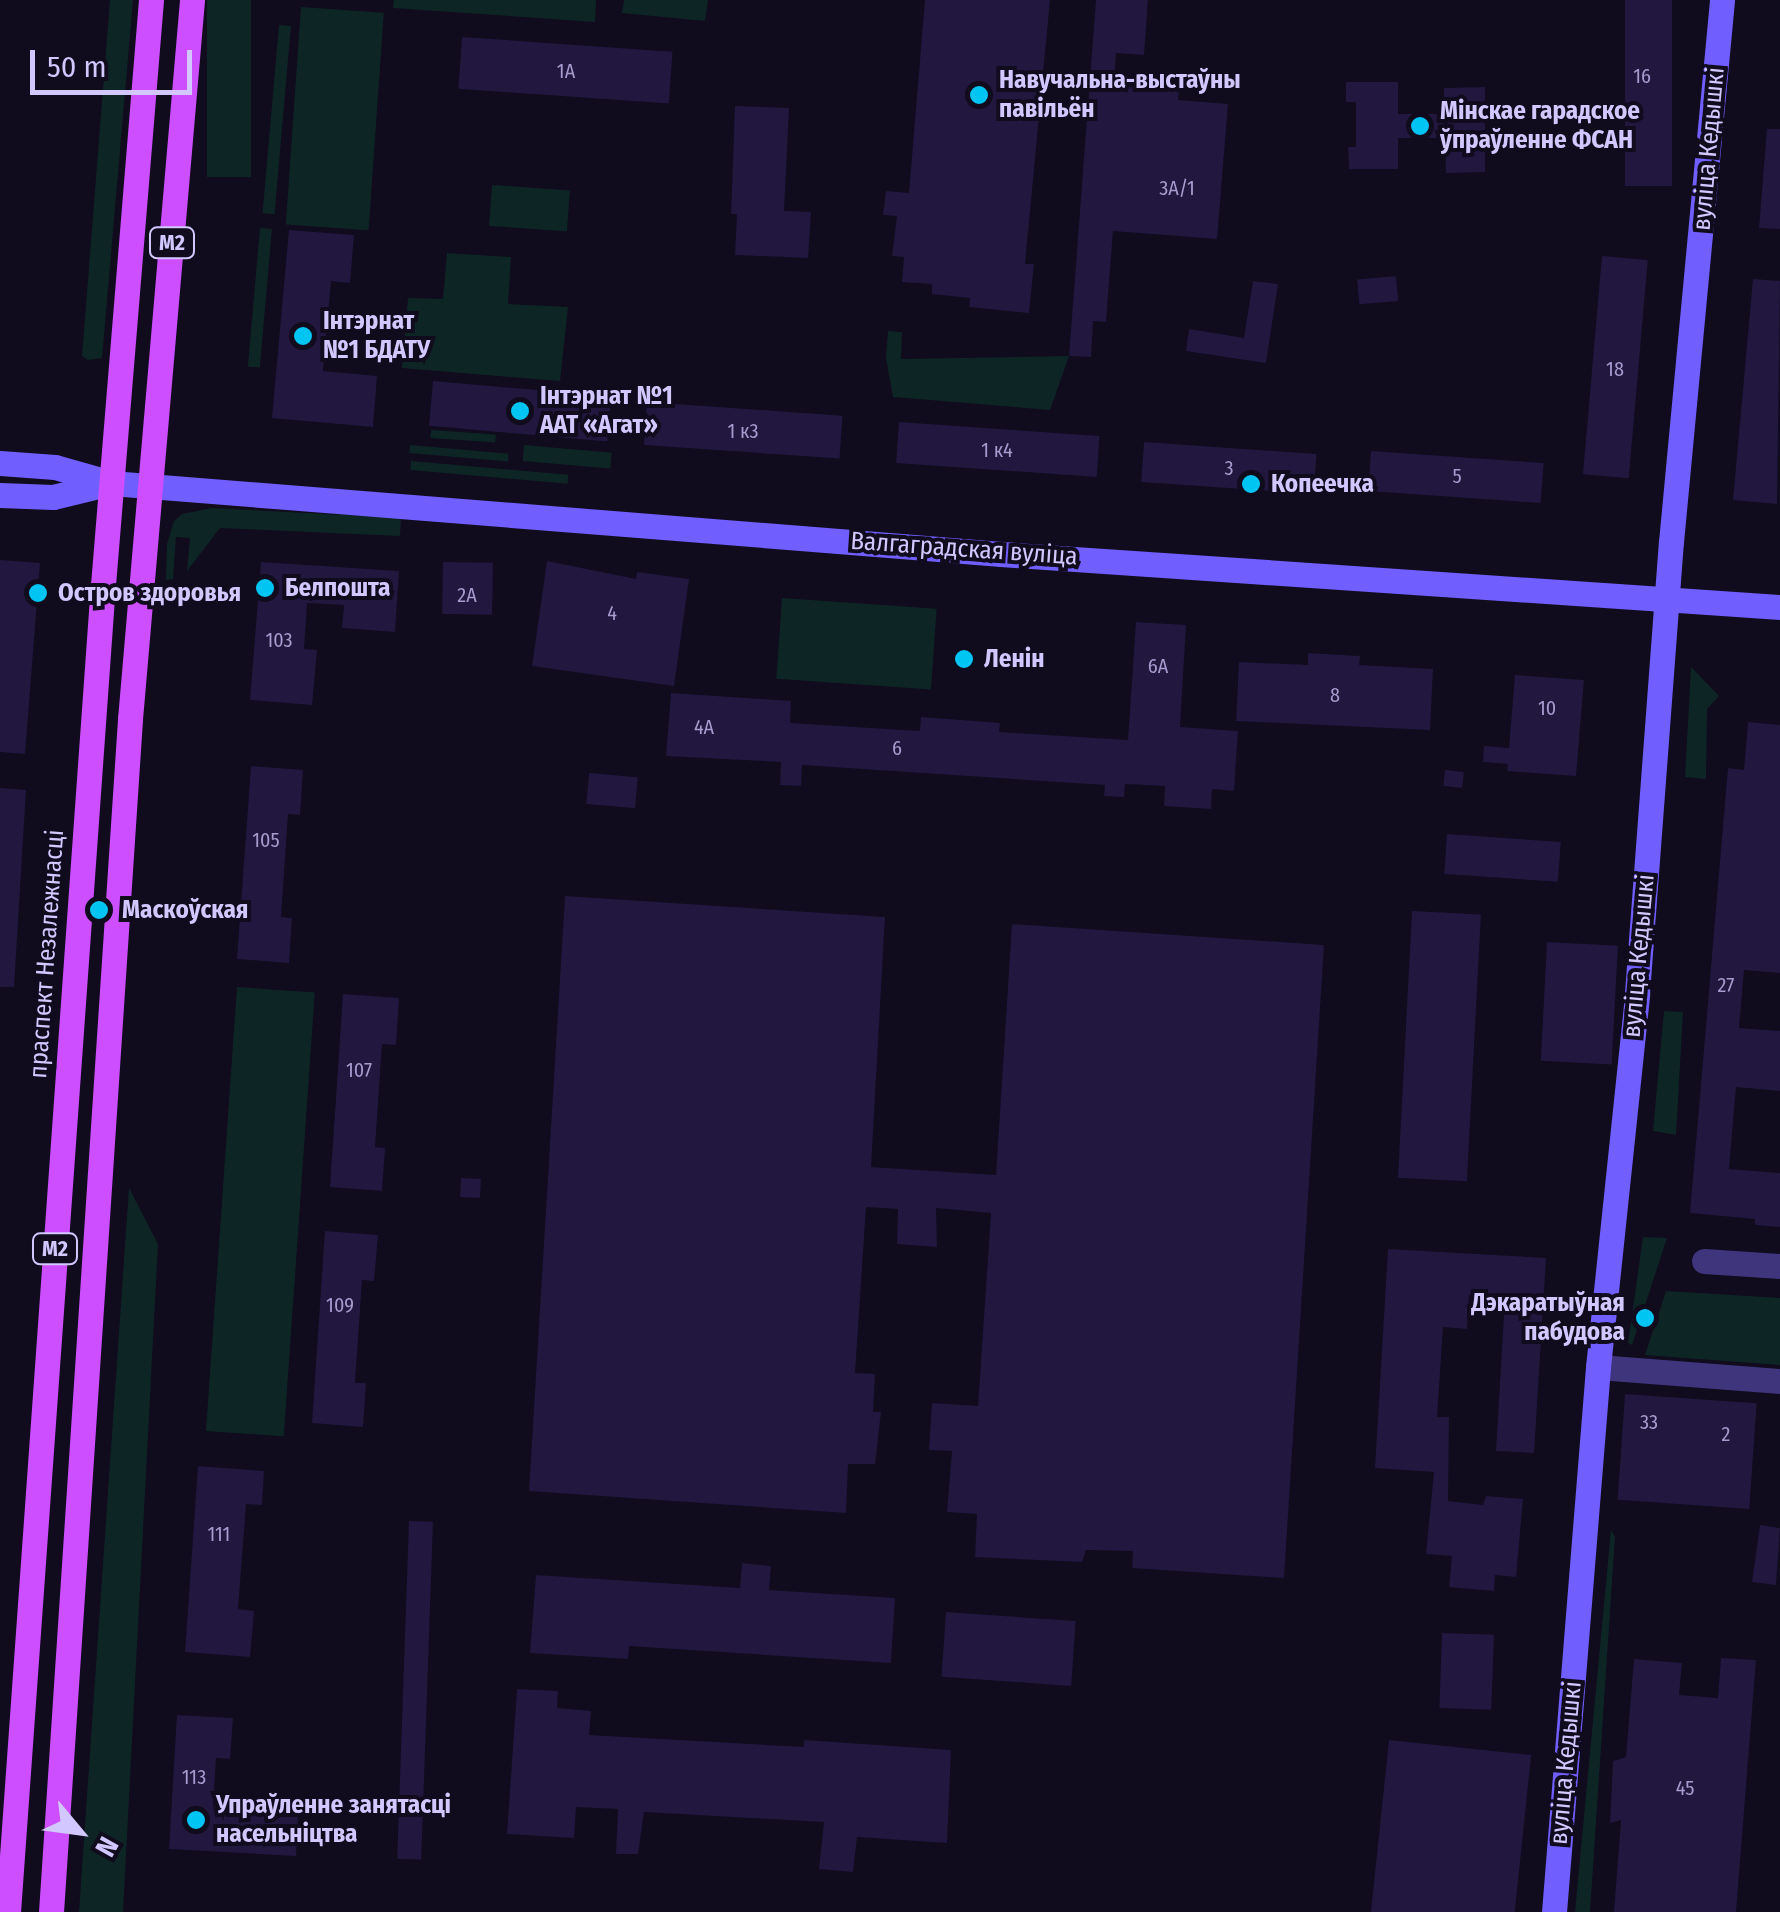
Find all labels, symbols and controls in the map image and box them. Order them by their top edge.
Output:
scale bar [35,30,198,92]
text: 50 m [47,49,107,85]
house number: 1А [557,59,575,83]
house number: 16 [1633,64,1651,88]
place label: Навучальна-выстаўны павільён [999,66,1241,125]
street label: вуліца Кедышкі [1687,66,1731,232]
marker: Навучальна-выстаўны павільён [968,84,990,106]
place label: Мінскае гарадское ўпраўленне ФСАН [1440,97,1640,156]
marker: Мінскае гарадское ўпраўленне ФСАН [1409,115,1431,137]
house number: 3А/1 [1159,176,1195,200]
road number: М2 [147,226,197,260]
place label: Інтэрнат №1 БДАТУ [323,307,430,366]
marker: Інтэрнат №1 БДАТУ [292,325,314,347]
house number: 18 [1606,357,1624,381]
place label: Інтэрнат №1 ААТ «Агат» [540,382,673,441]
marker: Інтэрнат №1 ААТ «Агат» [509,400,531,422]
house number: 1 к3 [728,419,758,443]
house number: 1 к4 [981,438,1013,462]
house number: 3 [1224,456,1234,480]
house number: 5 [1452,464,1462,488]
place label: Копеечка [1271,469,1374,499]
marker: Копеечка [1240,473,1262,495]
street label: Валгаградская вуліца [849,526,1079,572]
place label: Белпошта [285,573,390,603]
marker: Белпошта [254,577,276,599]
place label: Остров здоровья [58,578,241,608]
marker: Остров здоровья [27,582,49,604]
house number: 2А [457,583,477,607]
house number: 4 [607,601,617,625]
house number: 103 [265,628,293,652]
place label: Ленін [984,644,1044,674]
marker: Ленін [953,648,975,670]
house number: 6А [1148,654,1168,678]
house number: 8 [1330,683,1340,707]
house number: 10 [1538,696,1556,720]
house number: 4А [694,715,714,739]
house number: 6 [892,736,902,760]
house number: 105 [252,828,280,852]
street label: праспект Незалежнасці [23,829,71,1079]
street label: вуліца Кедышкі [1617,873,1661,1039]
place label: Маскоўская [122,895,248,925]
marker: Маскоўская [86,897,112,923]
house number: 27 [1718,973,1734,997]
house number: 107 [346,1058,372,1082]
road number: М2 [30,1232,80,1266]
place label: Дэкаратыўная пабудова [1471,1289,1625,1348]
house number: 109 [326,1293,354,1317]
marker: Дэкаратыўная пабудова [1634,1307,1656,1329]
house number: 33 [1640,1410,1658,1434]
house number: 2 [1722,1422,1730,1446]
house number: 111 [208,1522,230,1546]
street label: вуліца Кедышкі [1544,1680,1588,1846]
house number: 113 [182,1765,206,1789]
house number: 45 [1676,1776,1694,1800]
north arrow [30,1782,130,1882]
place label: Упраўленне занятасці насельніцтва [216,1791,451,1850]
marker: Упраўленне занятасці насельніцтва [185,1809,207,1831]
text: N [88,1831,125,1862]

